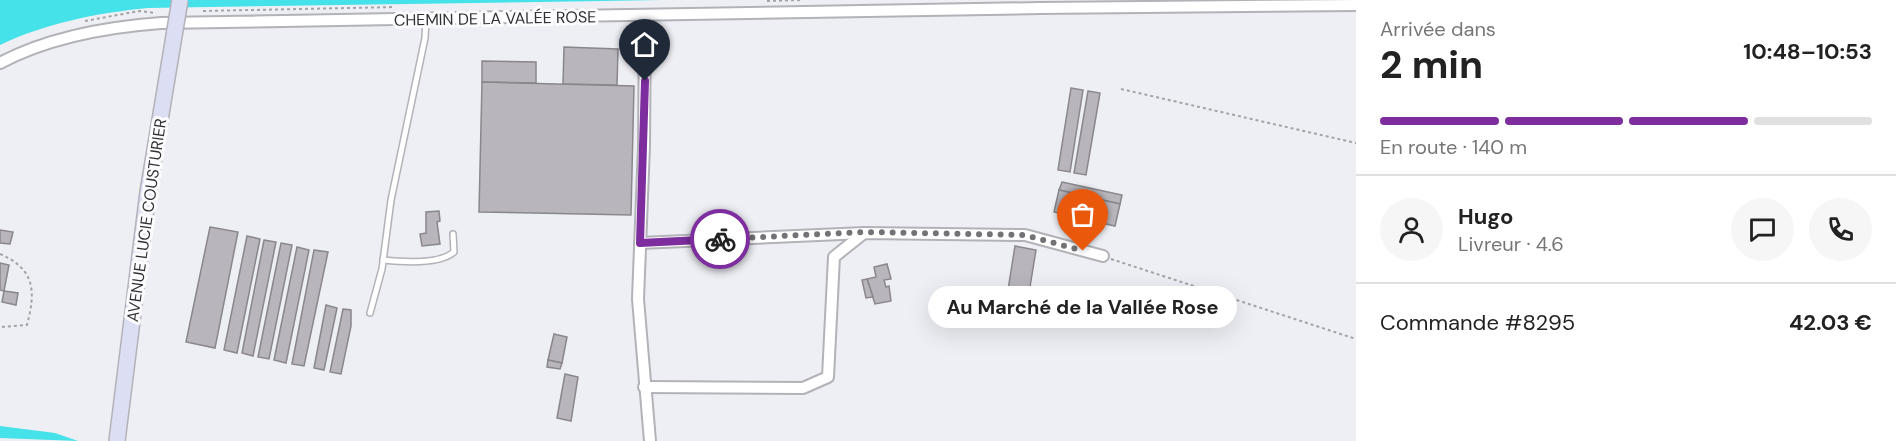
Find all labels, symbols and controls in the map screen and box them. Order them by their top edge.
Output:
street label: CHEMIN DE LA VALÉE ROSE [394,6,596,31]
text: Arrivée dans [1380,16,1496,42]
pin [619,19,670,81]
icon: home [628,28,661,61]
text: 10:48–10:53 [1743,37,1872,66]
text: 2 min [1380,39,1483,90]
street label: AVENUE LUCIE COUSTURIER [122,117,171,323]
text: En route · 140 m [1380,134,1527,160]
pin [1057,189,1108,251]
icon: bag [1066,198,1099,231]
button: person [1380,198,1443,261]
button: chat [1731,198,1794,261]
button: phone [1809,198,1872,261]
text: Hugo [1458,202,1513,231]
courier [690,209,750,269]
icon: bike [704,223,737,256]
text: Livreur · 4.6 [1458,231,1564,257]
callout: Au Marché de la Vallée Rose [928,287,1238,329]
text: Au Marché de la Vallée Rose [946,294,1219,320]
text: Commande #8295 [1380,308,1575,337]
text: 42.03 € [1789,308,1872,337]

